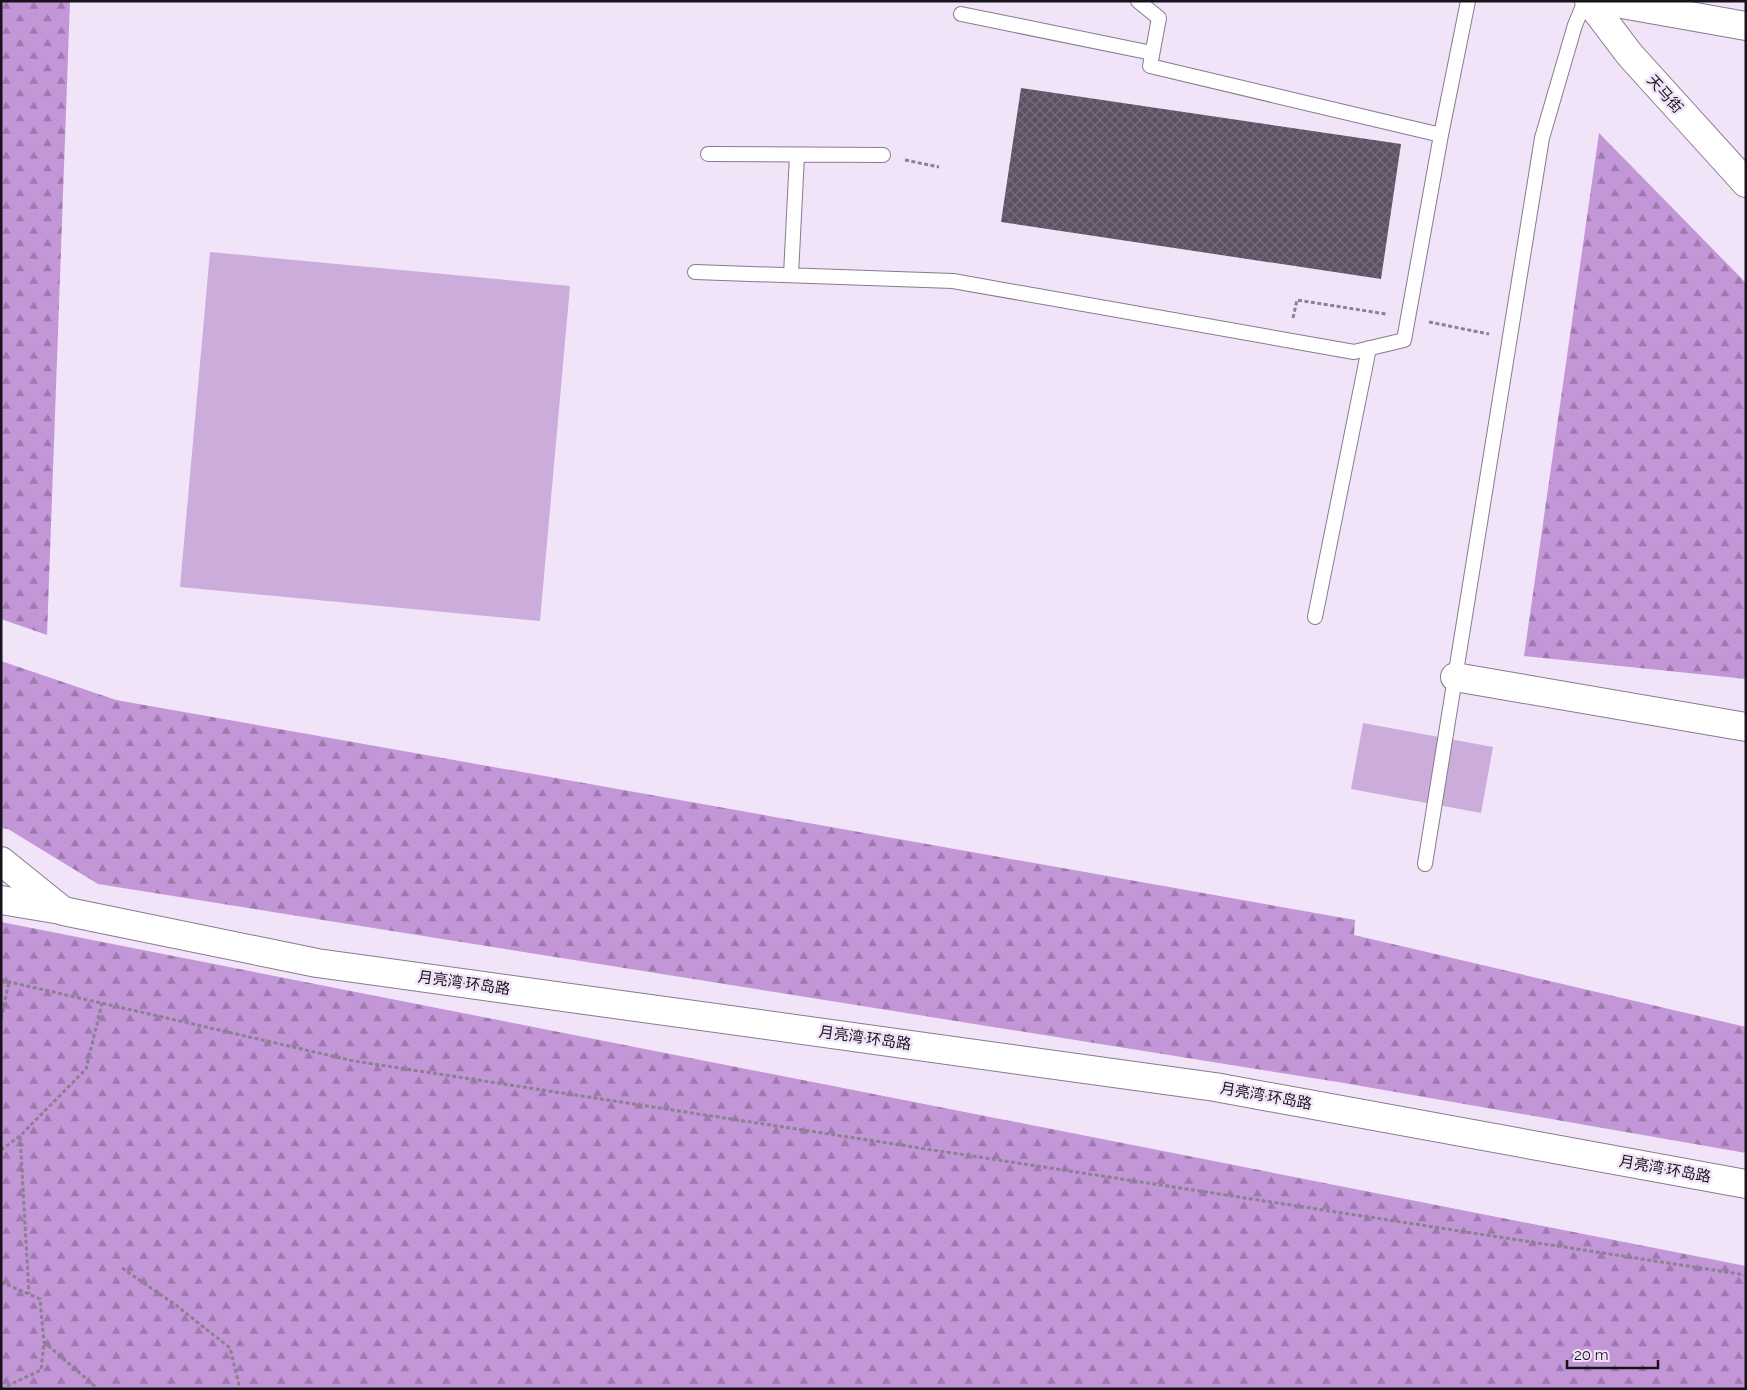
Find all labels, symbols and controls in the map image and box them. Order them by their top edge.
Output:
street label: 天马街 [1643,71,1687,117]
street label: 月亮湾·环岛路 [417,968,511,998]
street label: 月亮湾·环岛路 [818,1023,912,1053]
street label: 月亮湾·环岛路 [1219,1079,1313,1113]
street label: 月亮湾·环岛路 [1618,1152,1712,1186]
scale bar [1567,1338,1658,1370]
text: 20 m [1574,1346,1609,1364]

